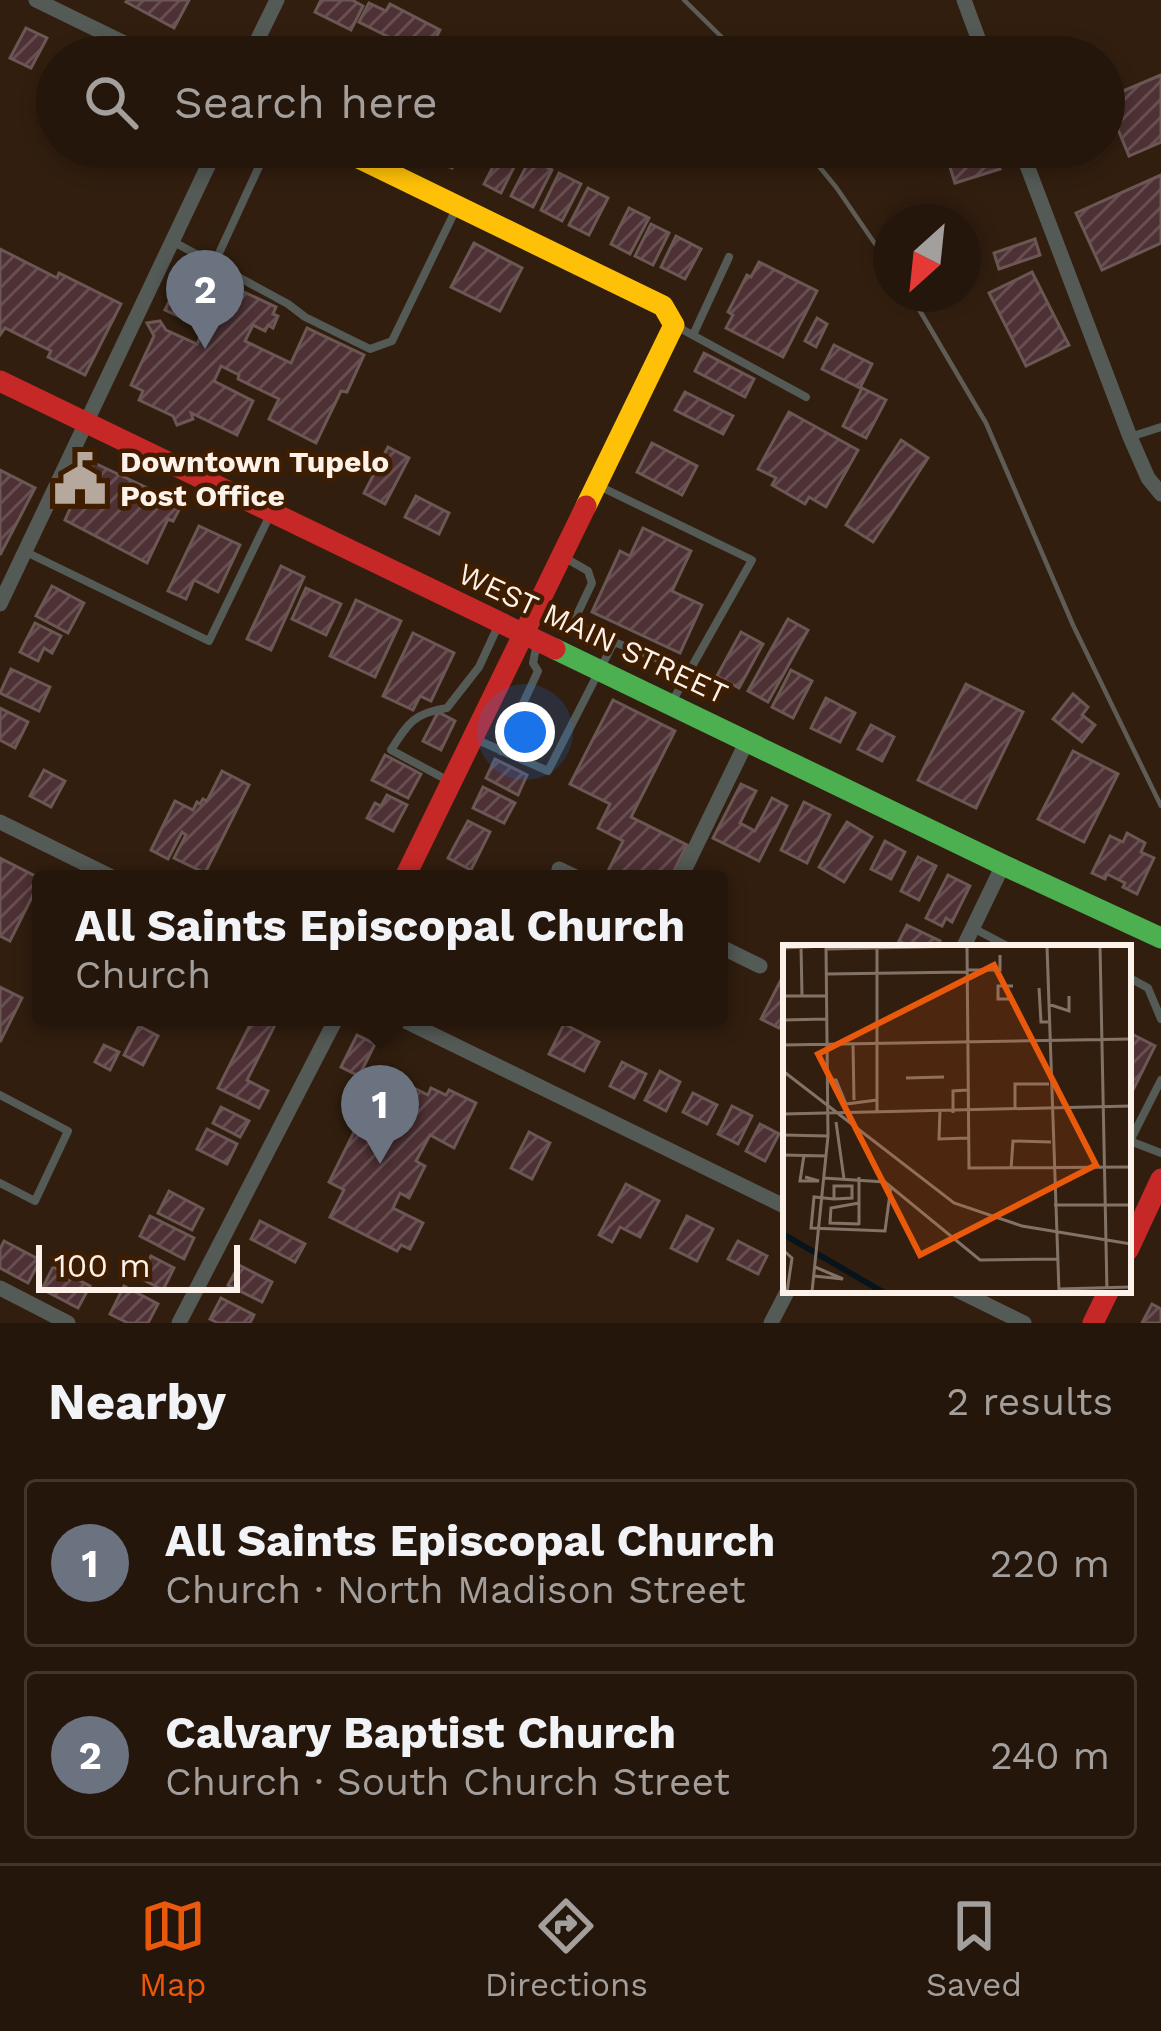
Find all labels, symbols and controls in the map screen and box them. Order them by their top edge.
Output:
search box [36,36,1125,168]
icon: search [78,69,144,135]
text: Search here [174,76,438,129]
north arrow [873,204,981,312]
pin: 2 [166,250,244,349]
place label: Downtown Tupelo Post Office [120,444,389,513]
public building icon: Downtown Tupelo Post Office [51,450,109,508]
street label: WEST MAIN STREET [453,556,733,711]
your location [495,702,555,762]
popup [32,870,728,1026]
text: All Saints Episcopal Church [75,899,685,952]
inset map [783,945,1131,1293]
text: Church [75,952,211,997]
pin: 1 [341,1065,419,1164]
scale bar [36,1239,240,1292]
text: 100 m [54,1246,151,1285]
text: Nearby [48,1372,226,1431]
text: 2 results [947,1379,1113,1424]
text: All Saints Episcopal Church [165,1514,775,1567]
text: 1 [82,1541,98,1586]
text: 220 m [990,1541,1110,1586]
text: Church · North Madison Street [165,1567,746,1612]
text: Calvary Baptist Church [165,1706,676,1759]
text: 2 [78,1733,102,1778]
text: 240 m [990,1733,1110,1778]
text: Church · South Church Street [165,1759,730,1804]
tab: Map [139,1893,206,2004]
tab: Directions [485,1893,648,2004]
tab: Saved [926,1893,1022,2004]

